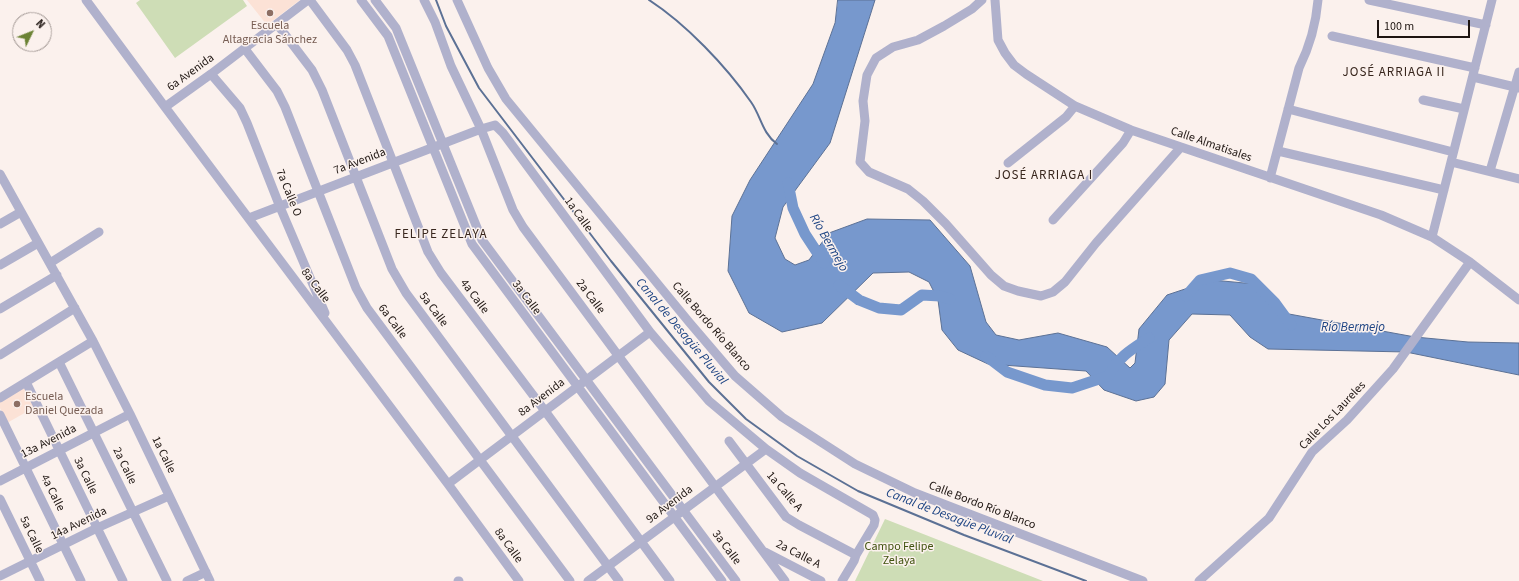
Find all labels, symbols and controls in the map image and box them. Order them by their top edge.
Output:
marker: Escuela Altagracia Sánchez [265,8,275,18]
north arrow [12,12,52,52]
scale bar [1379,12,1472,38]
text: N [32,16,48,32]
text: 100 m [1384,18,1414,35]
place label: Escuela Altagracia Sánchez [223,19,317,47]
street label: 6a Avenida [165,51,217,95]
district label: JOSÉ ARRIAGA II [1343,65,1445,81]
street label: Calle Almatisales [1169,124,1253,166]
street label: 7a Avenida [332,145,388,179]
street label: 7a Calle O [272,167,304,219]
district label: JOSÉ ARRIAGA I [995,168,1093,184]
street label: 1a Calle [561,195,595,235]
water label: Río Bermejo [805,211,851,275]
district label: FELIPE ZELAYA [395,227,487,243]
street label: 8a Calle [297,266,333,306]
water label: Canal de Desagüe Pluvial [632,275,730,389]
street label: 4a Calle [456,277,492,317]
street label: 2a Calle [572,277,608,317]
street label: 3a Calle [508,278,544,318]
street label: Calle Bordo Río Blanco [668,279,754,375]
street label: 5a Calle [415,290,451,330]
street label: 6a Calle [374,302,410,342]
water label: Río Bermejo [1321,320,1385,336]
street label: 8a Avenida [516,376,568,420]
street label: Calle Los Laureles [1297,379,1369,453]
place label: Escuela Daniel Quezada [25,390,103,418]
marker: Escuela Daniel Quezada [12,399,22,409]
street label: 13a Avenida [19,422,79,462]
street label: 1a Calle [148,434,178,476]
street label: 2a Calle [109,445,139,487]
street label: 3a Calle [70,455,100,497]
street label: 1a Calle A [763,469,805,515]
street label: 4a Calle [37,472,67,514]
street label: Calle Bordo Río Blanco [926,479,1038,533]
street label: 9a Avenida [644,483,696,527]
water label: Canal de Desagüe Pluvial [883,486,1015,548]
street label: 14a Avenida [49,504,109,544]
street label: 5a Calle [16,514,46,556]
street label: 8a Calle [491,526,525,566]
street label: 3a Calle [708,528,744,568]
street label: 2a Calle A [773,538,823,572]
park label: Campo Felipe Zelaya [865,540,933,568]

